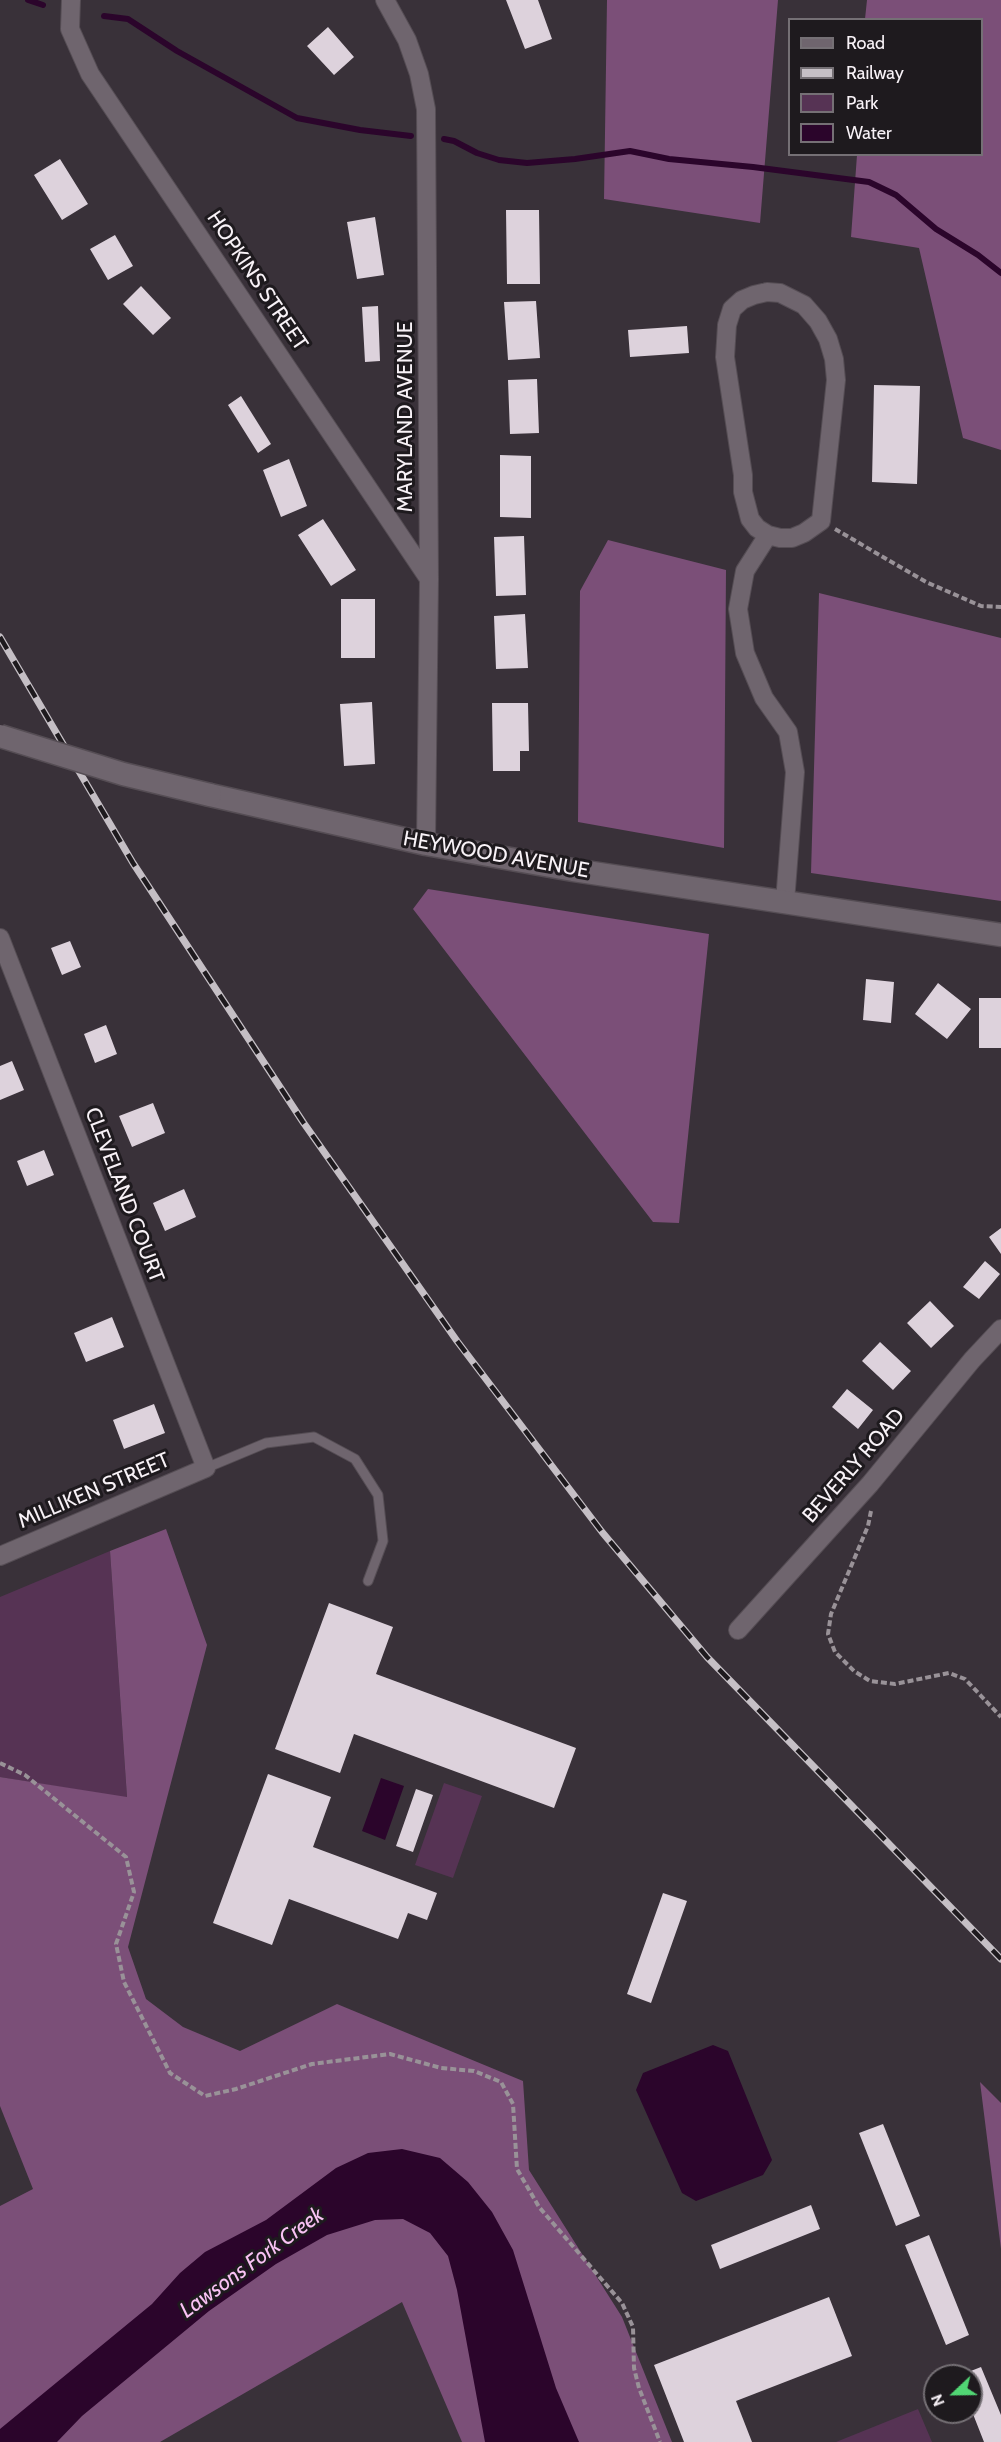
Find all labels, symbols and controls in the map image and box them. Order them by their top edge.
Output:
legend [788,18,983,156]
text: Road [846,32,885,54]
text: Railway [846,62,904,84]
text: Park [846,92,878,114]
text: Water [846,122,892,144]
street label: HOPKINS STREET [201,207,313,355]
street label: MARYLAND AVENUE [393,322,419,512]
street label: HEYWOOD AVENUE [401,826,591,884]
street label: CLEVELAND COURT [79,1104,169,1286]
street label: BEVERLY ROAD [798,1404,910,1528]
street label: MILLIKEN STREET [14,1448,174,1534]
water label: Lawsons Fork Creek [175,2202,329,2324]
north arrow [923,2364,983,2424]
text: N [927,2391,949,2409]

